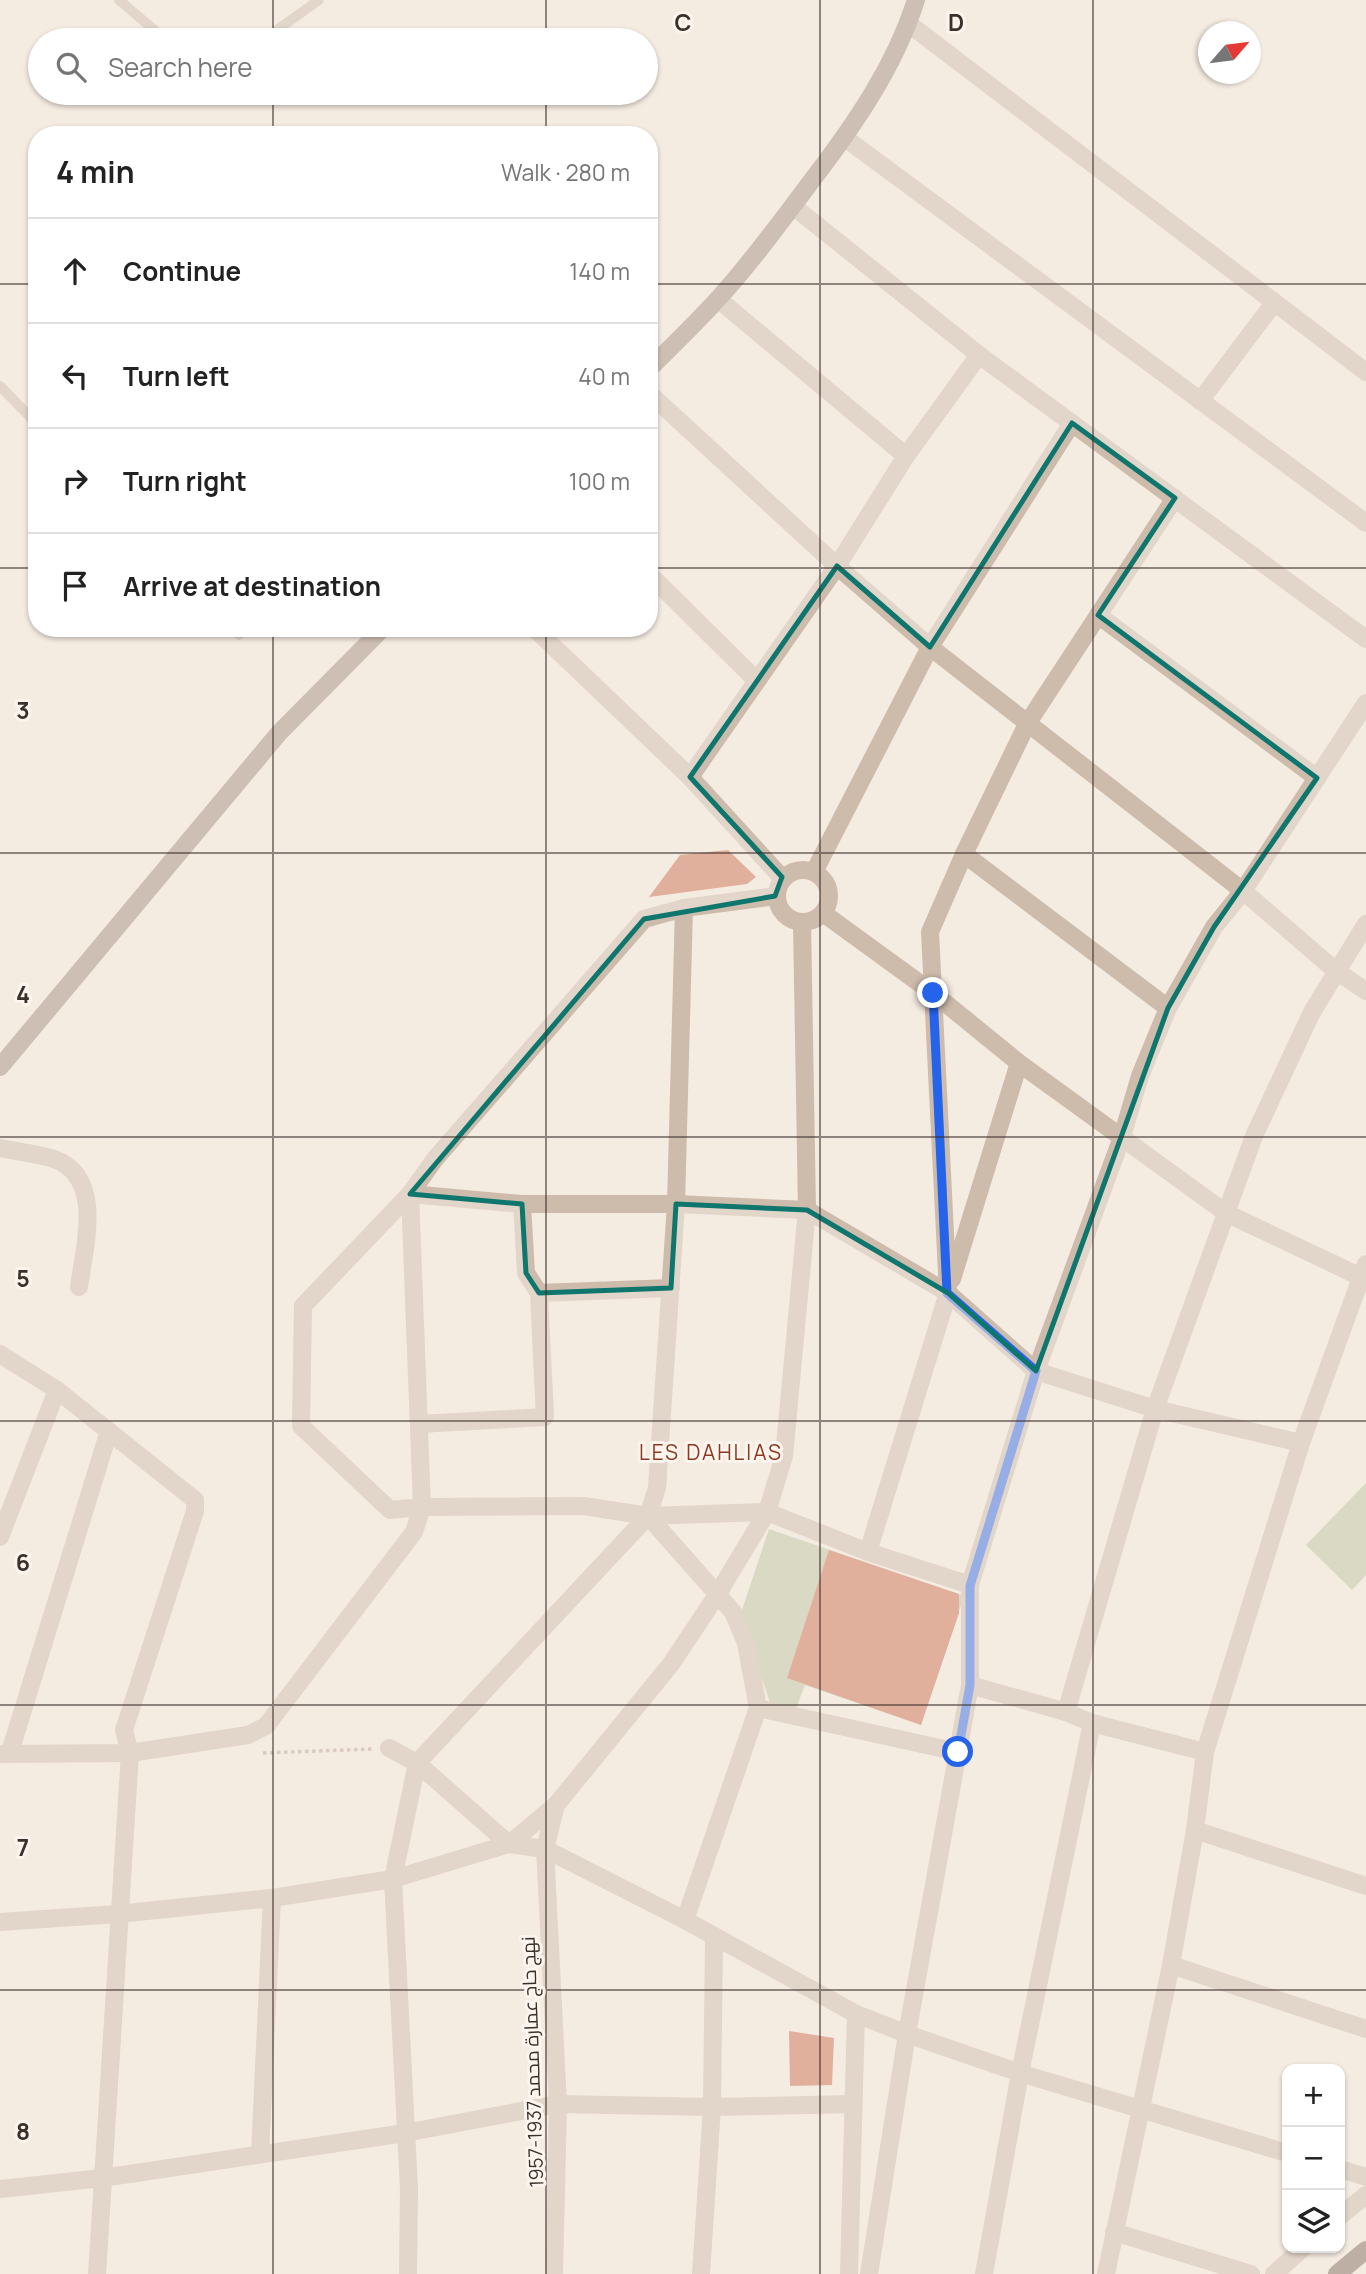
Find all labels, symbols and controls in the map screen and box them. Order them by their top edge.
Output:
text: C [675,6,692,38]
text: D [948,6,964,38]
north arrow [1198,21,1261,84]
search box [28,28,658,105]
icon: search [52,48,90,86]
text: Search here [108,49,253,85]
text: 4 min [56,151,134,192]
text: Walk · 280 m [501,156,630,188]
icon: ahead [56,252,94,290]
text: Continue [123,253,241,289]
text: 140 m [569,255,630,287]
icon: left [56,357,94,395]
text: Turn left [123,358,230,394]
text: 40 m [578,360,630,392]
icon: right [56,462,94,500]
text: Turn right [123,463,247,499]
text: 100 m [569,465,630,497]
icon: arrive [56,567,94,605]
text: Arrive at destination [123,568,381,604]
text: 3 [16,694,30,726]
route end [917,977,948,1008]
text: 4 [16,978,30,1010]
text: 5 [16,1262,30,1294]
district label: LES DAHLIAS [639,1438,783,1466]
text: 6 [16,1546,30,1578]
route start [942,1736,973,1767]
text: 7 [17,1831,29,1863]
street label: نهج حاج عمارة محمد 1937-1957 [515,1936,550,2188]
map controls [1282,2064,1345,2253]
button: + [1282,2064,1345,2127]
text: 8 [16,2115,30,2147]
button: − [1282,2127,1345,2190]
button: layers [1282,2190,1345,2253]

